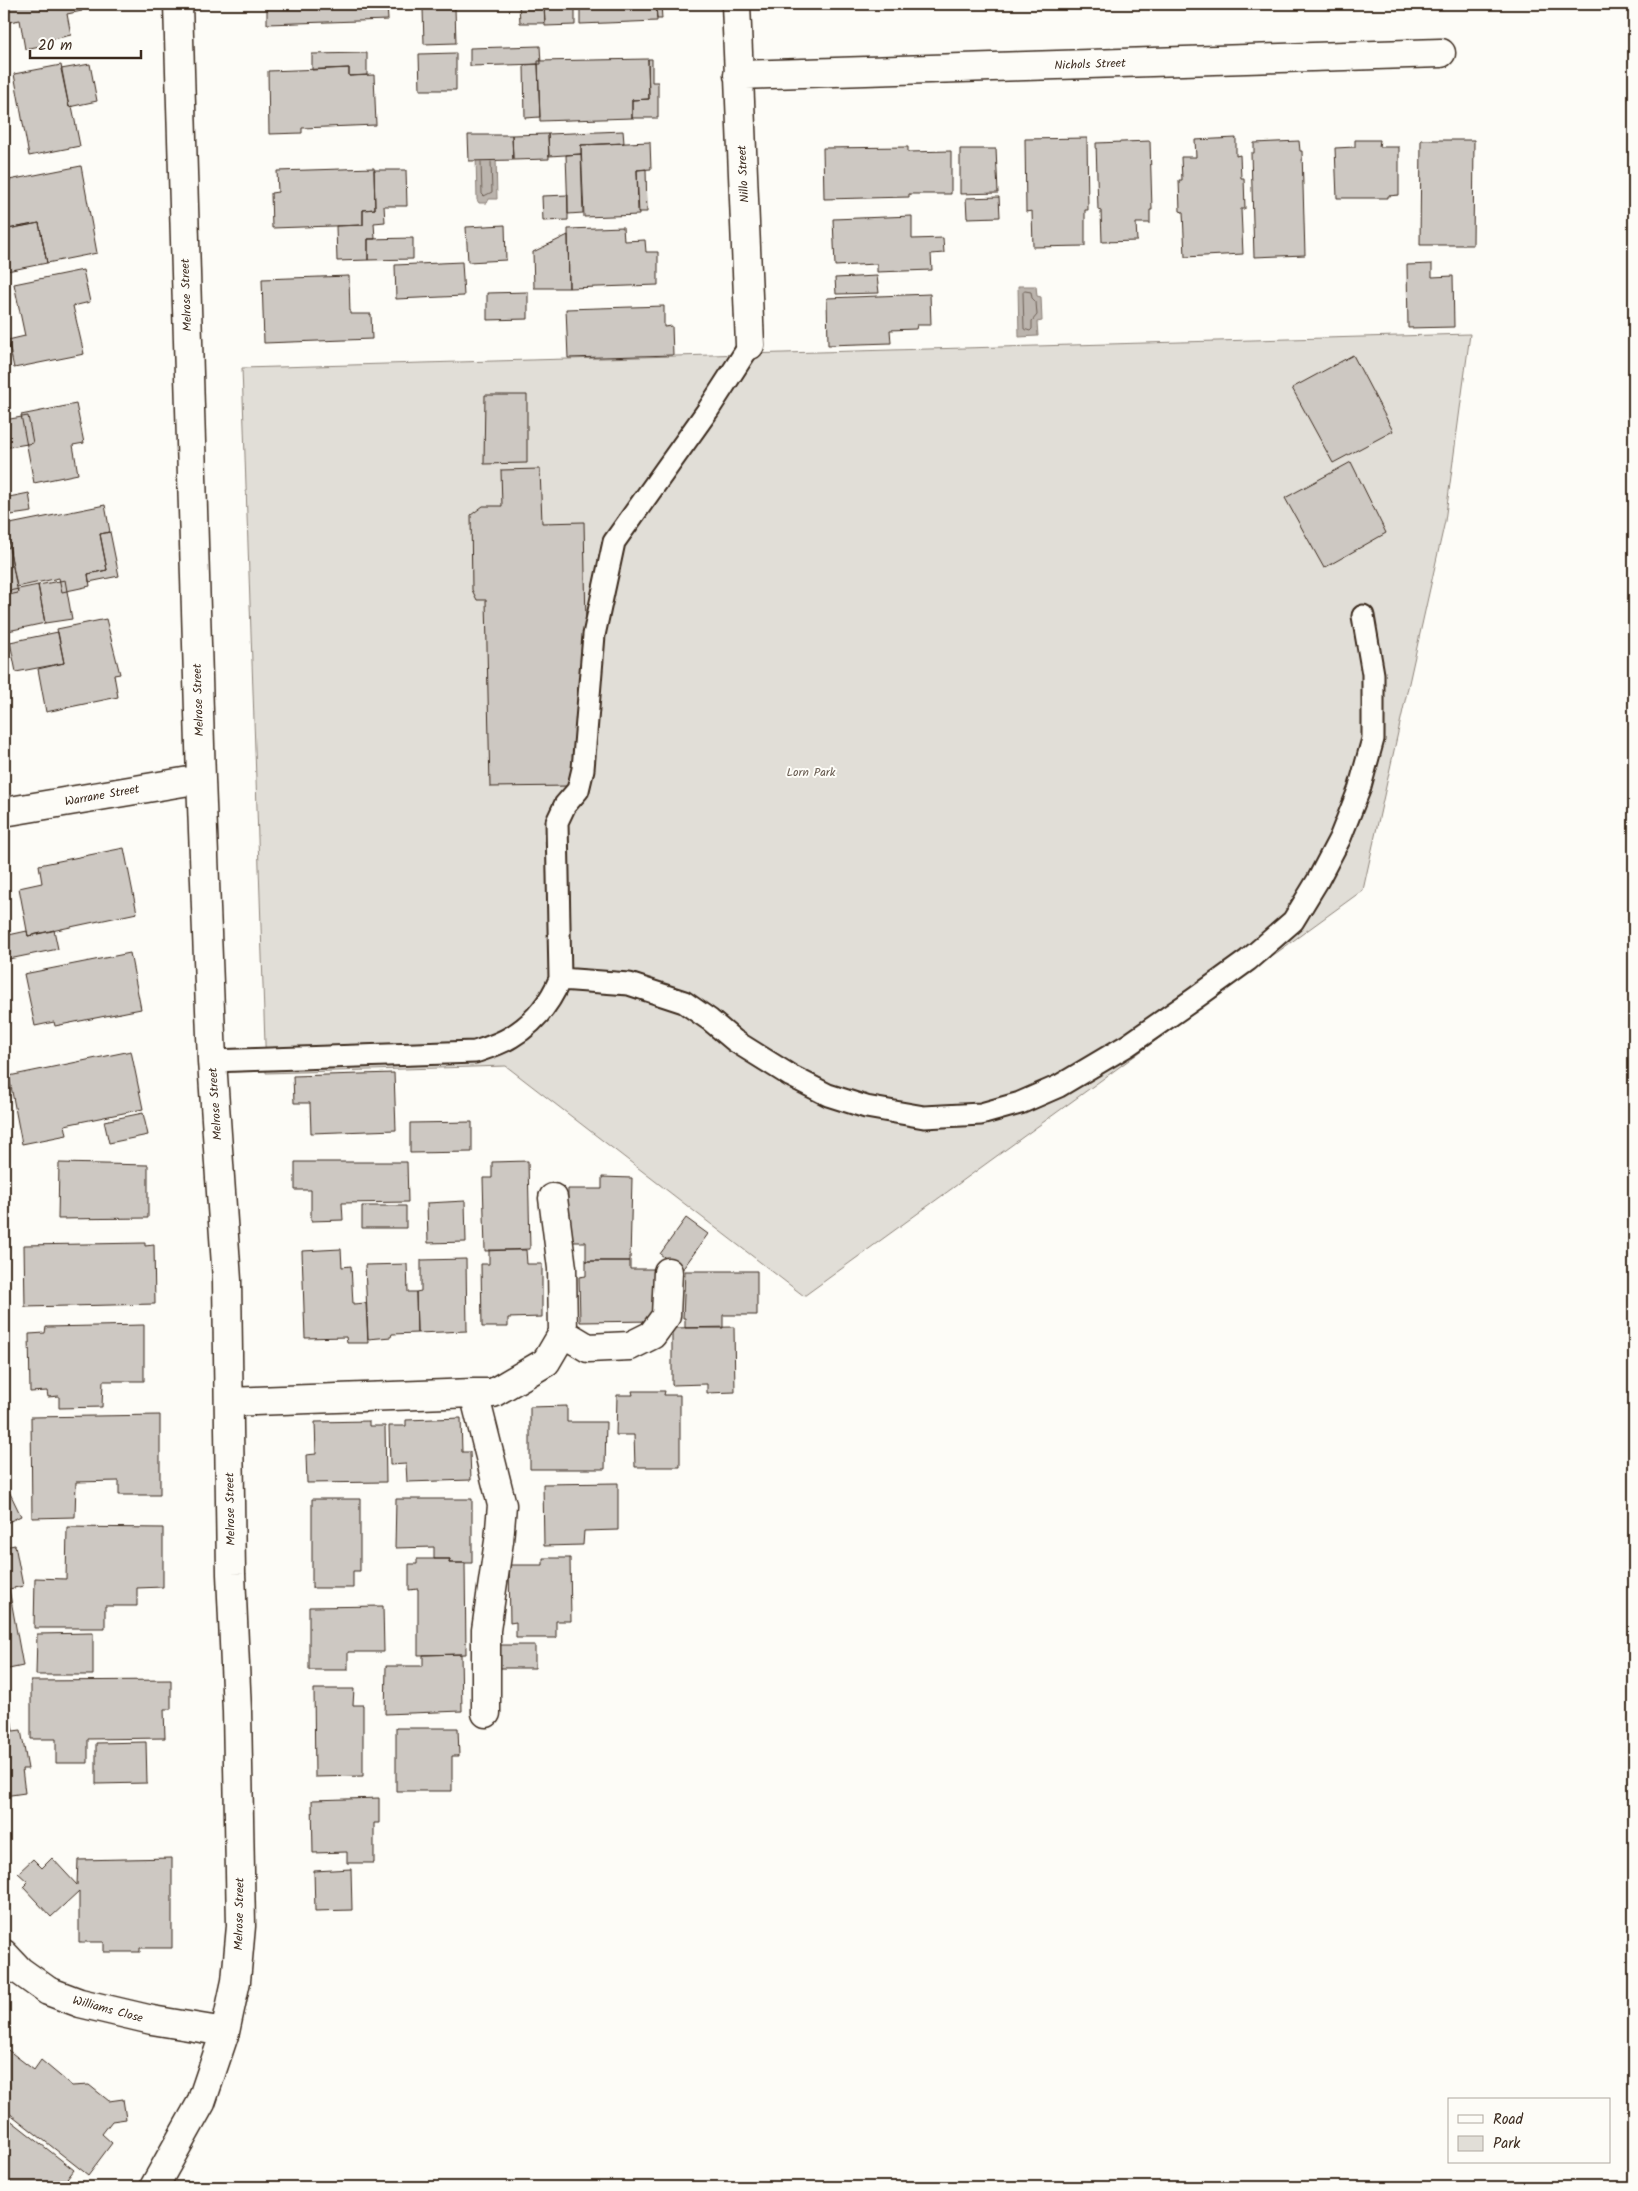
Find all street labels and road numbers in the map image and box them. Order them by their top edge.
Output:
street label: Nichols Street [1054,54,1126,75]
street label: Nillo Street [732,144,754,203]
street label: Melrose Street [176,258,197,332]
street label: Melrose Street [188,663,209,737]
street label: Warrane Street [63,780,141,811]
street label: Melrose Street [203,1067,228,1141]
street label: Melrose Street [220,1472,241,1546]
street label: Melrose Street [229,1877,250,1951]
street label: Williams Close [71,1991,146,2028]

